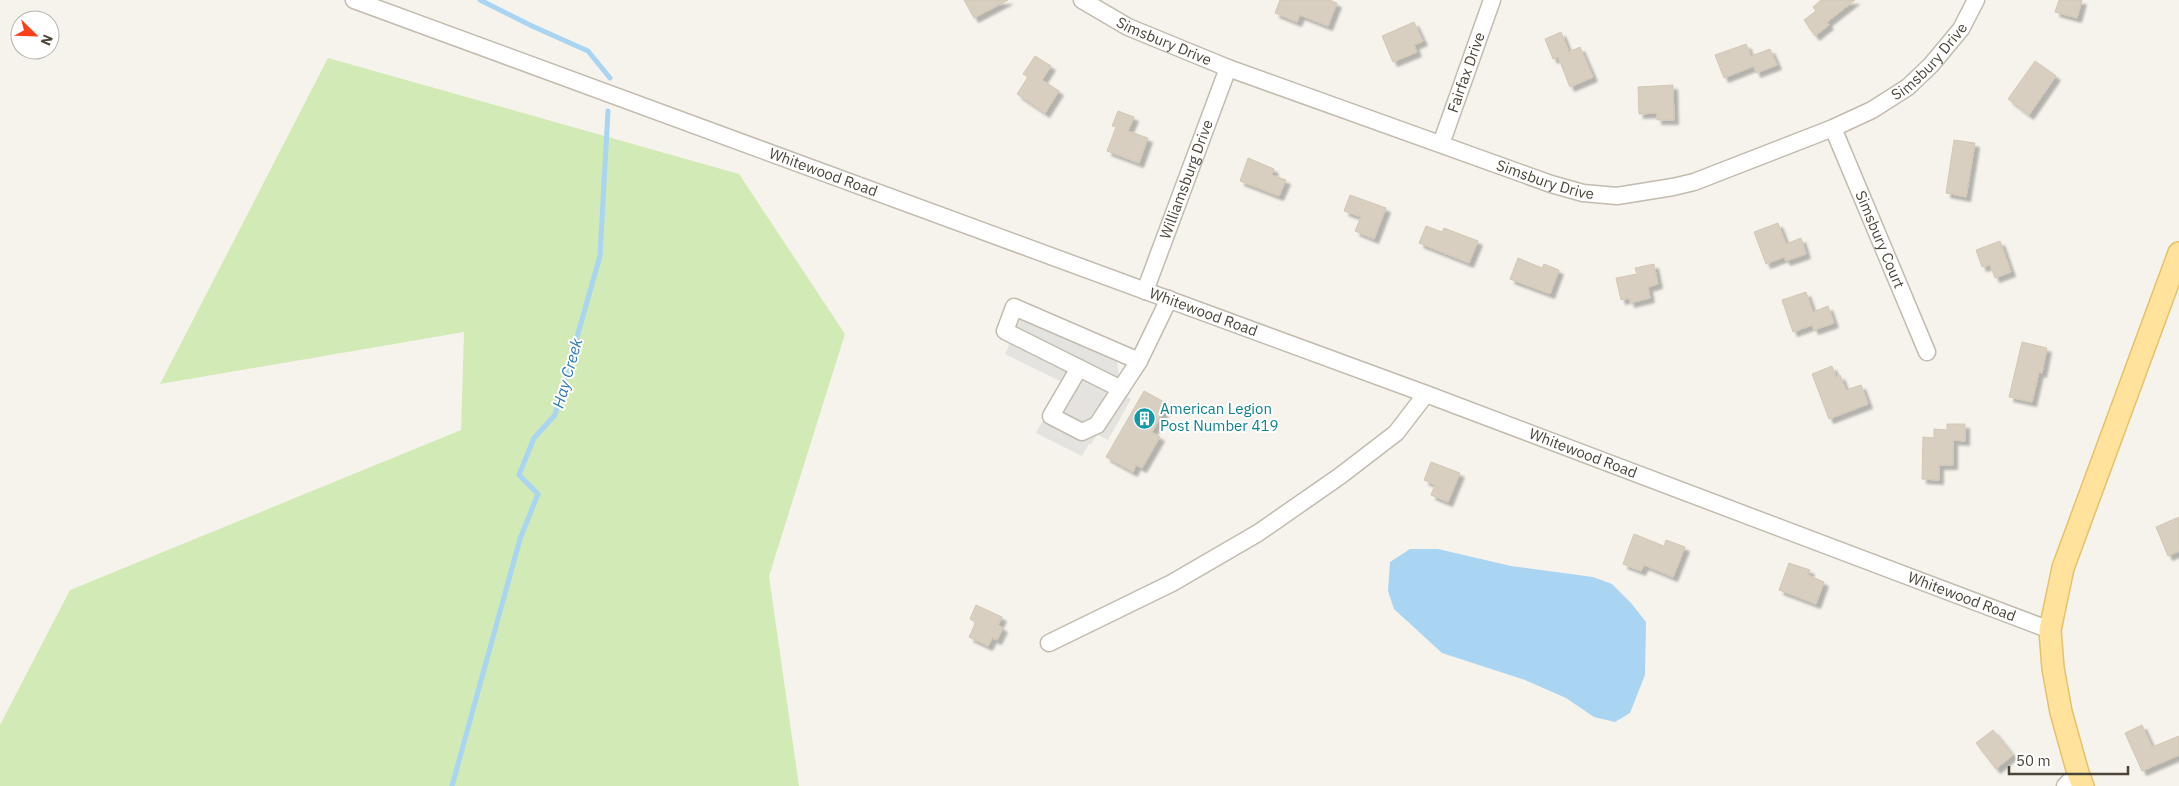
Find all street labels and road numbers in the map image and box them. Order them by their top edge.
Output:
street label: Simsbury Drive [1113,12,1215,69]
street label: Simsbury Drive [1887,20,1971,104]
street label: Fairfax Drive [1443,29,1489,115]
street label: Williamsburg Drive [1155,117,1217,242]
street label: Whitewood Road [767,143,880,201]
street label: Simsbury Drive [1494,155,1595,203]
street label: Simsbury Court [1851,188,1909,291]
street label: Whitewood Road [1147,283,1260,340]
street label: Whitewood Road [1526,424,1640,482]
street label: Whitewood Road [1905,567,2019,625]

